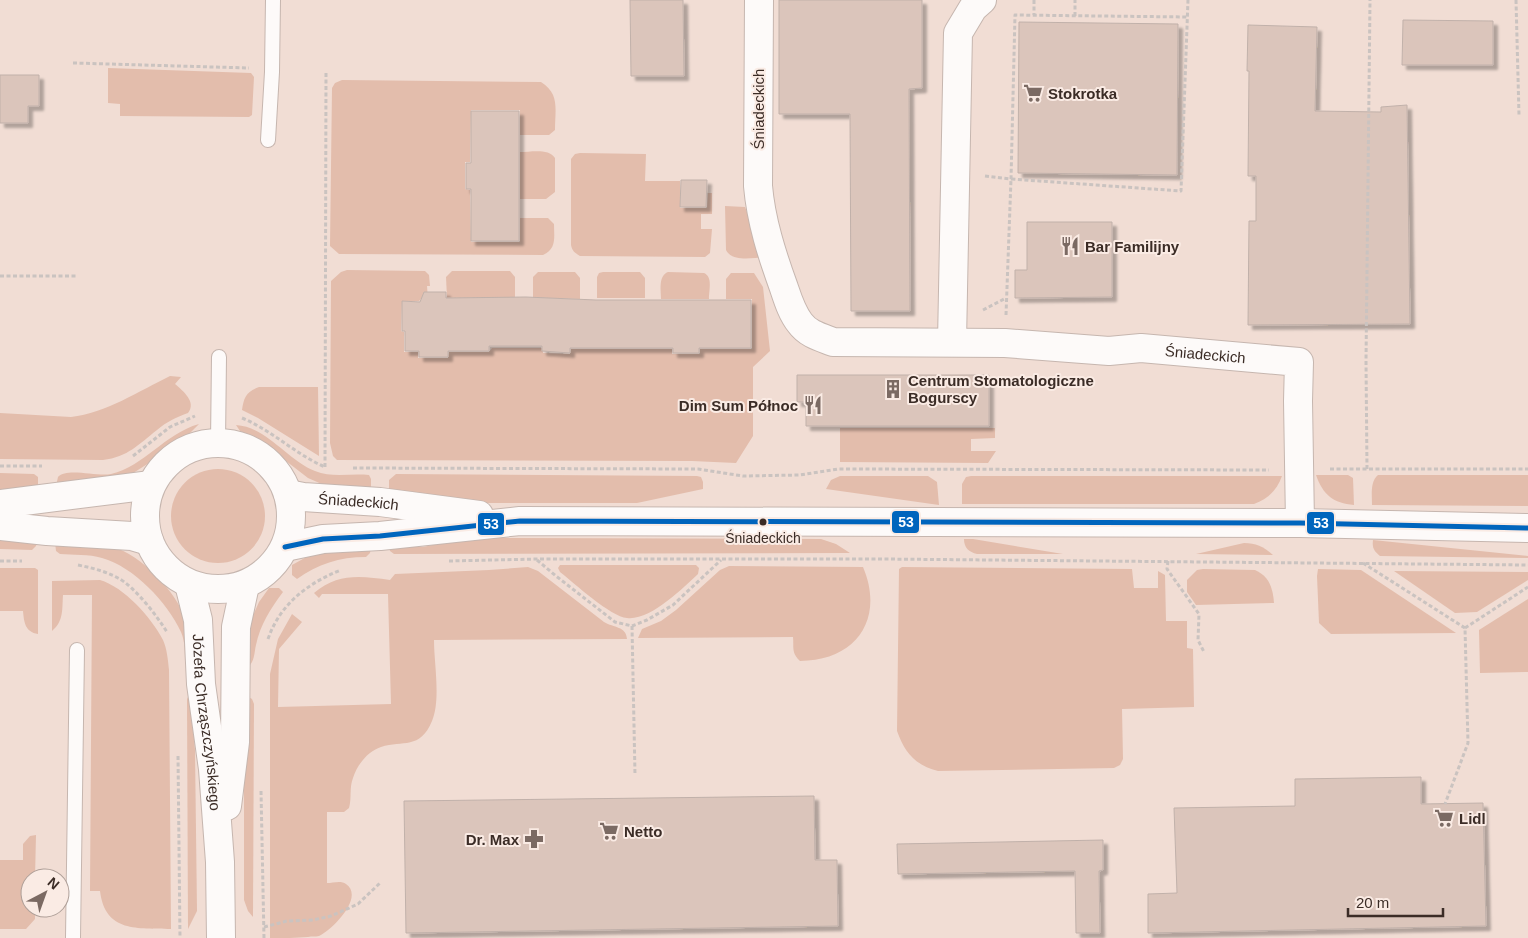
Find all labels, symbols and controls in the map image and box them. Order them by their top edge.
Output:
street label: Śniadeckich [750,69,767,149]
supermarket icon: Stokrotka [1022,82,1044,104]
place label: Stokrotka [1048,85,1118,102]
restaurant icon: Bar Familijny [1059,235,1081,257]
place label: Bar Familijny [1085,238,1180,255]
street label: Śniadeckich [1164,342,1246,366]
place label: Centrum Stomatologiczne Bogurscy [908,372,1094,406]
building icon: Centrum Stomatologiczne Bogurscy [882,378,904,400]
restaurant icon: Dim Sum Północ [802,394,824,416]
place label: Dim Sum Północ [679,397,798,414]
street label: Śniadeckich [318,490,400,513]
line badge: 53 [891,510,920,534]
line badge: 53 [1306,511,1335,535]
line badge: 53 [477,512,505,536]
text: 53 [898,514,914,530]
text: 53 [1313,515,1329,531]
text: 53 [483,516,499,532]
marker: Śniadeckich [758,517,768,527]
place label: Śniadeckich [725,529,801,546]
street label: Józefa Chrząszczyńskiego [190,634,225,811]
supermarket icon: Lidl [1433,807,1455,829]
place label: Lidl [1459,810,1486,827]
supermarket icon: Netto [598,820,620,842]
place label: Netto [624,823,662,840]
pharmacy icon: Dr. Max [523,828,545,850]
place label: Dr. Max [466,831,520,848]
north arrow [20,868,70,918]
text: N [44,874,63,893]
scale bar [1348,886,1443,918]
text: 20 m [1356,894,1389,911]

